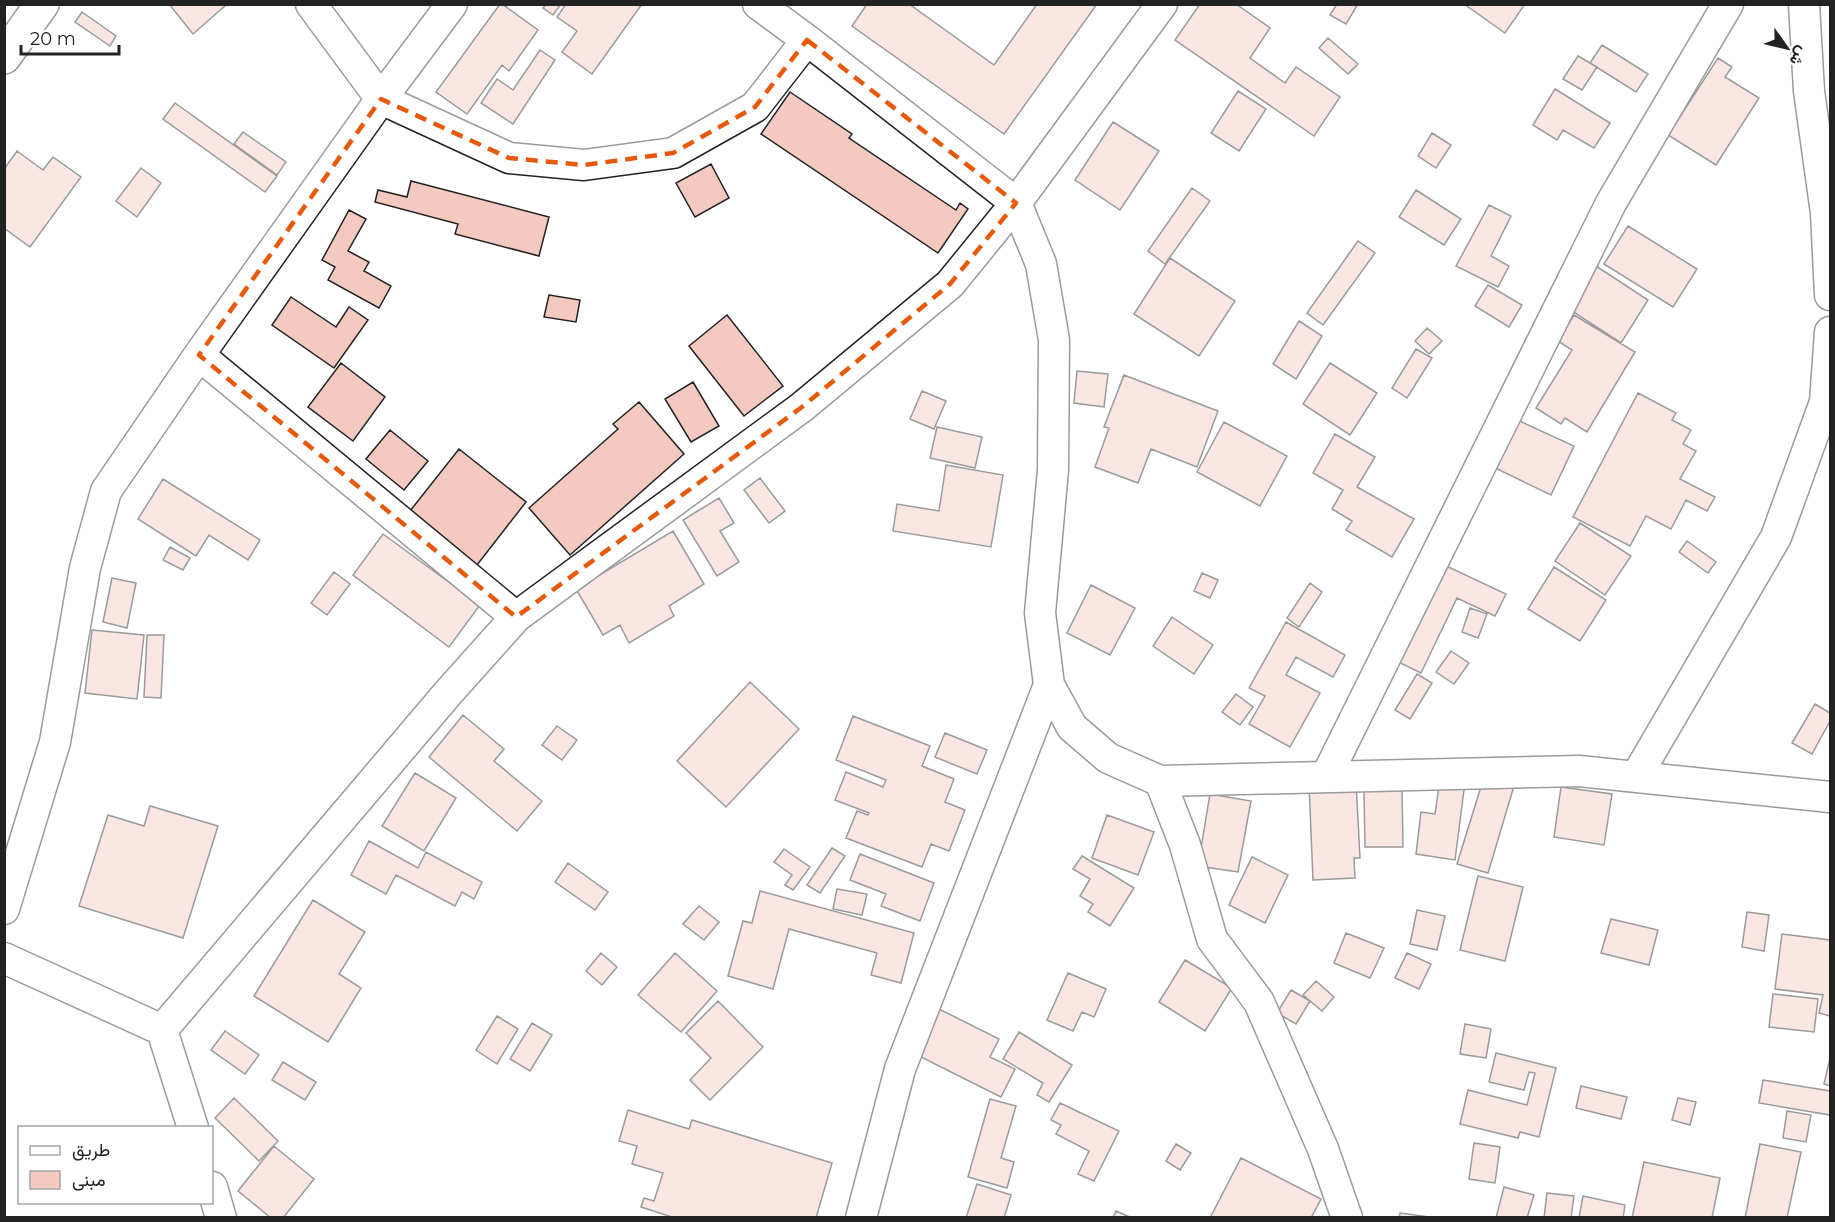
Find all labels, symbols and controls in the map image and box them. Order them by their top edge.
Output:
scale bar [21,18,118,56]
north arrow [1757,18,1817,78]
text: 20 m [30,28,76,50]
text: ش [1786,43,1812,69]
legend [18,1126,213,1204]
text: طريق [72,1139,110,1161]
text: مبنى [72,1169,106,1191]

